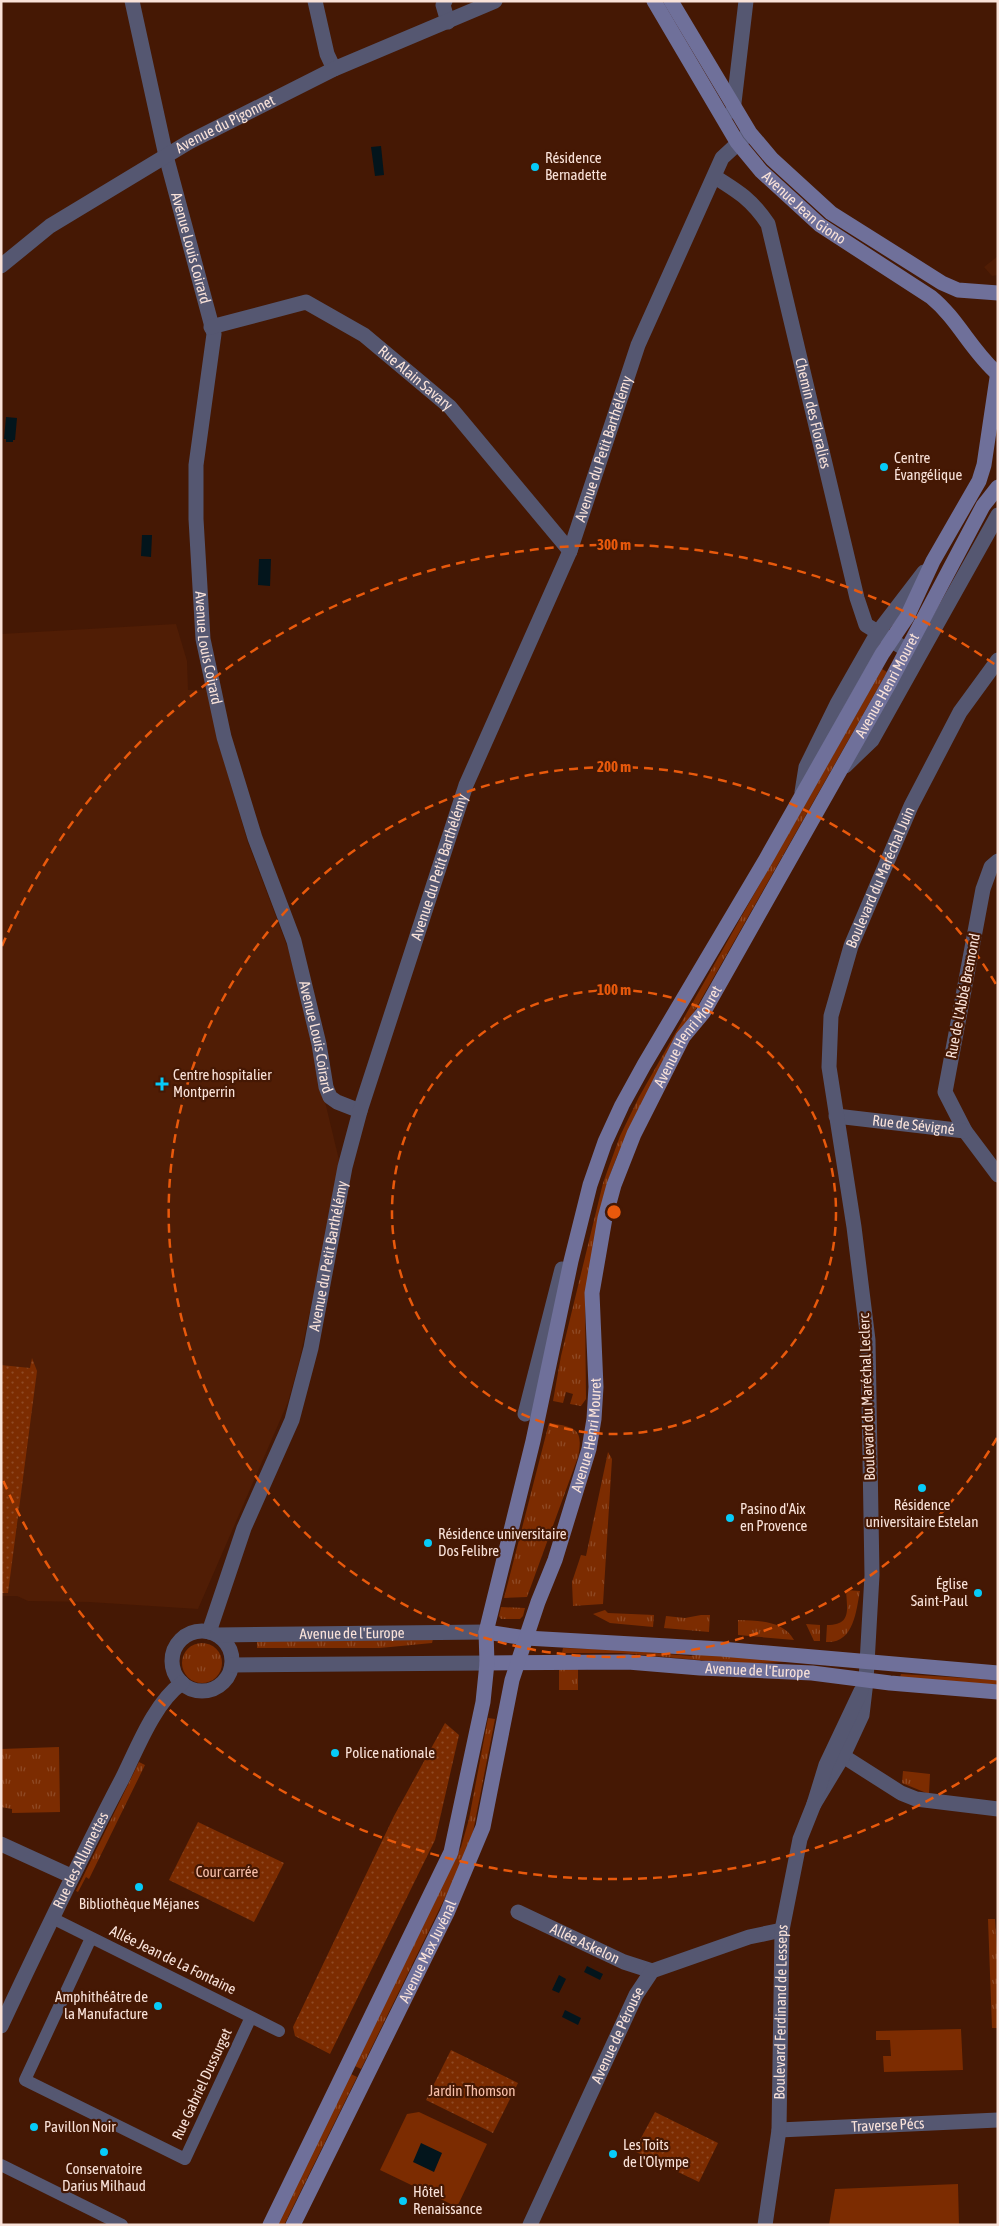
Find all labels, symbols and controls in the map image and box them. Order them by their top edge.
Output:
street label: Avenue du Pigonnet [172,91,278,156]
place label: Résidence Bernadette [545,149,607,183]
marker: Résidence Bernadette [529,161,541,173]
street label: Avenue Jean Giono [759,167,849,247]
street label: Avenue Louis Coirard [168,190,214,305]
street label: Rue Alain Savary [375,342,456,414]
street label: Chemin des Floralies [792,356,835,470]
street label: Avenue du Petit Barthélémy [571,373,635,524]
place label: Centre Évangélique [894,449,962,483]
marker: Centre Évangélique [878,461,890,473]
text: 300 m [597,536,631,553]
street label: Avenue Louis Coirard [192,591,226,706]
street label: Avenue Henri Mouret [851,630,922,740]
text: 200 m [597,758,631,775]
street label: Avenue du Petit Barthélémy [407,792,471,942]
street label: Boulevard du Maréchal Juin [842,804,918,950]
street label: Rue de l'Abbé Bremond [942,932,983,1060]
street label: Avenue Louis Coirard [296,979,337,1096]
text: 100 m [597,981,631,998]
street label: Avenue Henri Mouret [650,982,725,1090]
place label: Centre hospitalier Montperrin [173,1066,272,1100]
marker: Centre hospitalier Montperrin [155,1077,169,1091]
street label: Rue de Sévigné [871,1111,956,1138]
street label: Avenue du Petit Barthélémy [305,1179,350,1333]
centre of rings [605,1203,623,1221]
street label: Boulevard du Maréchal Leclerc [855,1313,878,1481]
street label: Avenue Henri Mouret [567,1378,604,1494]
marker: Résidence universitaire Estelan [916,1482,928,1494]
place label: Résidence universitaire Estelan [866,1496,978,1530]
place label: Pasino d'Aix en Provence [740,1500,807,1534]
marker: Pasino d'Aix en Provence [724,1512,736,1524]
place label: Résidence universitaire Dos Felibre [438,1525,567,1559]
marker: Résidence universitaire Dos Felibre [422,1537,434,1549]
place label: Église Saint-Paul [911,1575,968,1609]
marker: Église Saint-Paul [972,1587,984,1599]
street label: Avenue de l'Europe [299,1624,405,1642]
street label: Avenue de l'Europe [705,1659,811,1681]
place label: Police nationale [345,1744,435,1761]
marker: Police nationale [329,1747,341,1759]
street label: Rue des Allumettes [49,1809,112,1911]
park label: Cour carrée [196,1863,258,1880]
marker: Bibliothèque Méjanes [133,1881,145,1893]
place label: Bibliothèque Méjanes [79,1895,199,1912]
street label: Avenue Max Juvénal [395,1897,459,2005]
street label: Allée Askelon [548,1919,623,1967]
street label: Allée Jean de La Fontaine [107,1922,239,1998]
street label: Boulevard Ferdinand de Lesseps [770,1923,791,2100]
street label: Avenue de Pérouse [587,1983,647,2086]
place label: Amphithéâtre de la Manufacture [55,1988,148,2022]
marker: Amphithéâtre de la Manufacture [152,2000,164,2012]
street label: Rue Gabriel Dussurget [168,2025,235,2142]
park label: Jardin Thomson [428,2082,516,2099]
street label: Traverse Pécs [851,2114,925,2135]
place label: Pavillon Noir [44,2118,116,2135]
marker: Pavillon Noir [28,2121,40,2133]
place label: Les Toits de l'Olympe [623,2136,689,2170]
marker: Conservatoire Darius Milhaud [98,2146,110,2158]
marker: Les Toits de l'Olympe [607,2148,619,2160]
place label: Conservatoire Darius Milhaud [62,2160,146,2194]
place label: Hôtel Renaissance [413,2183,482,2217]
marker: Hôtel Renaissance [397,2195,409,2207]

